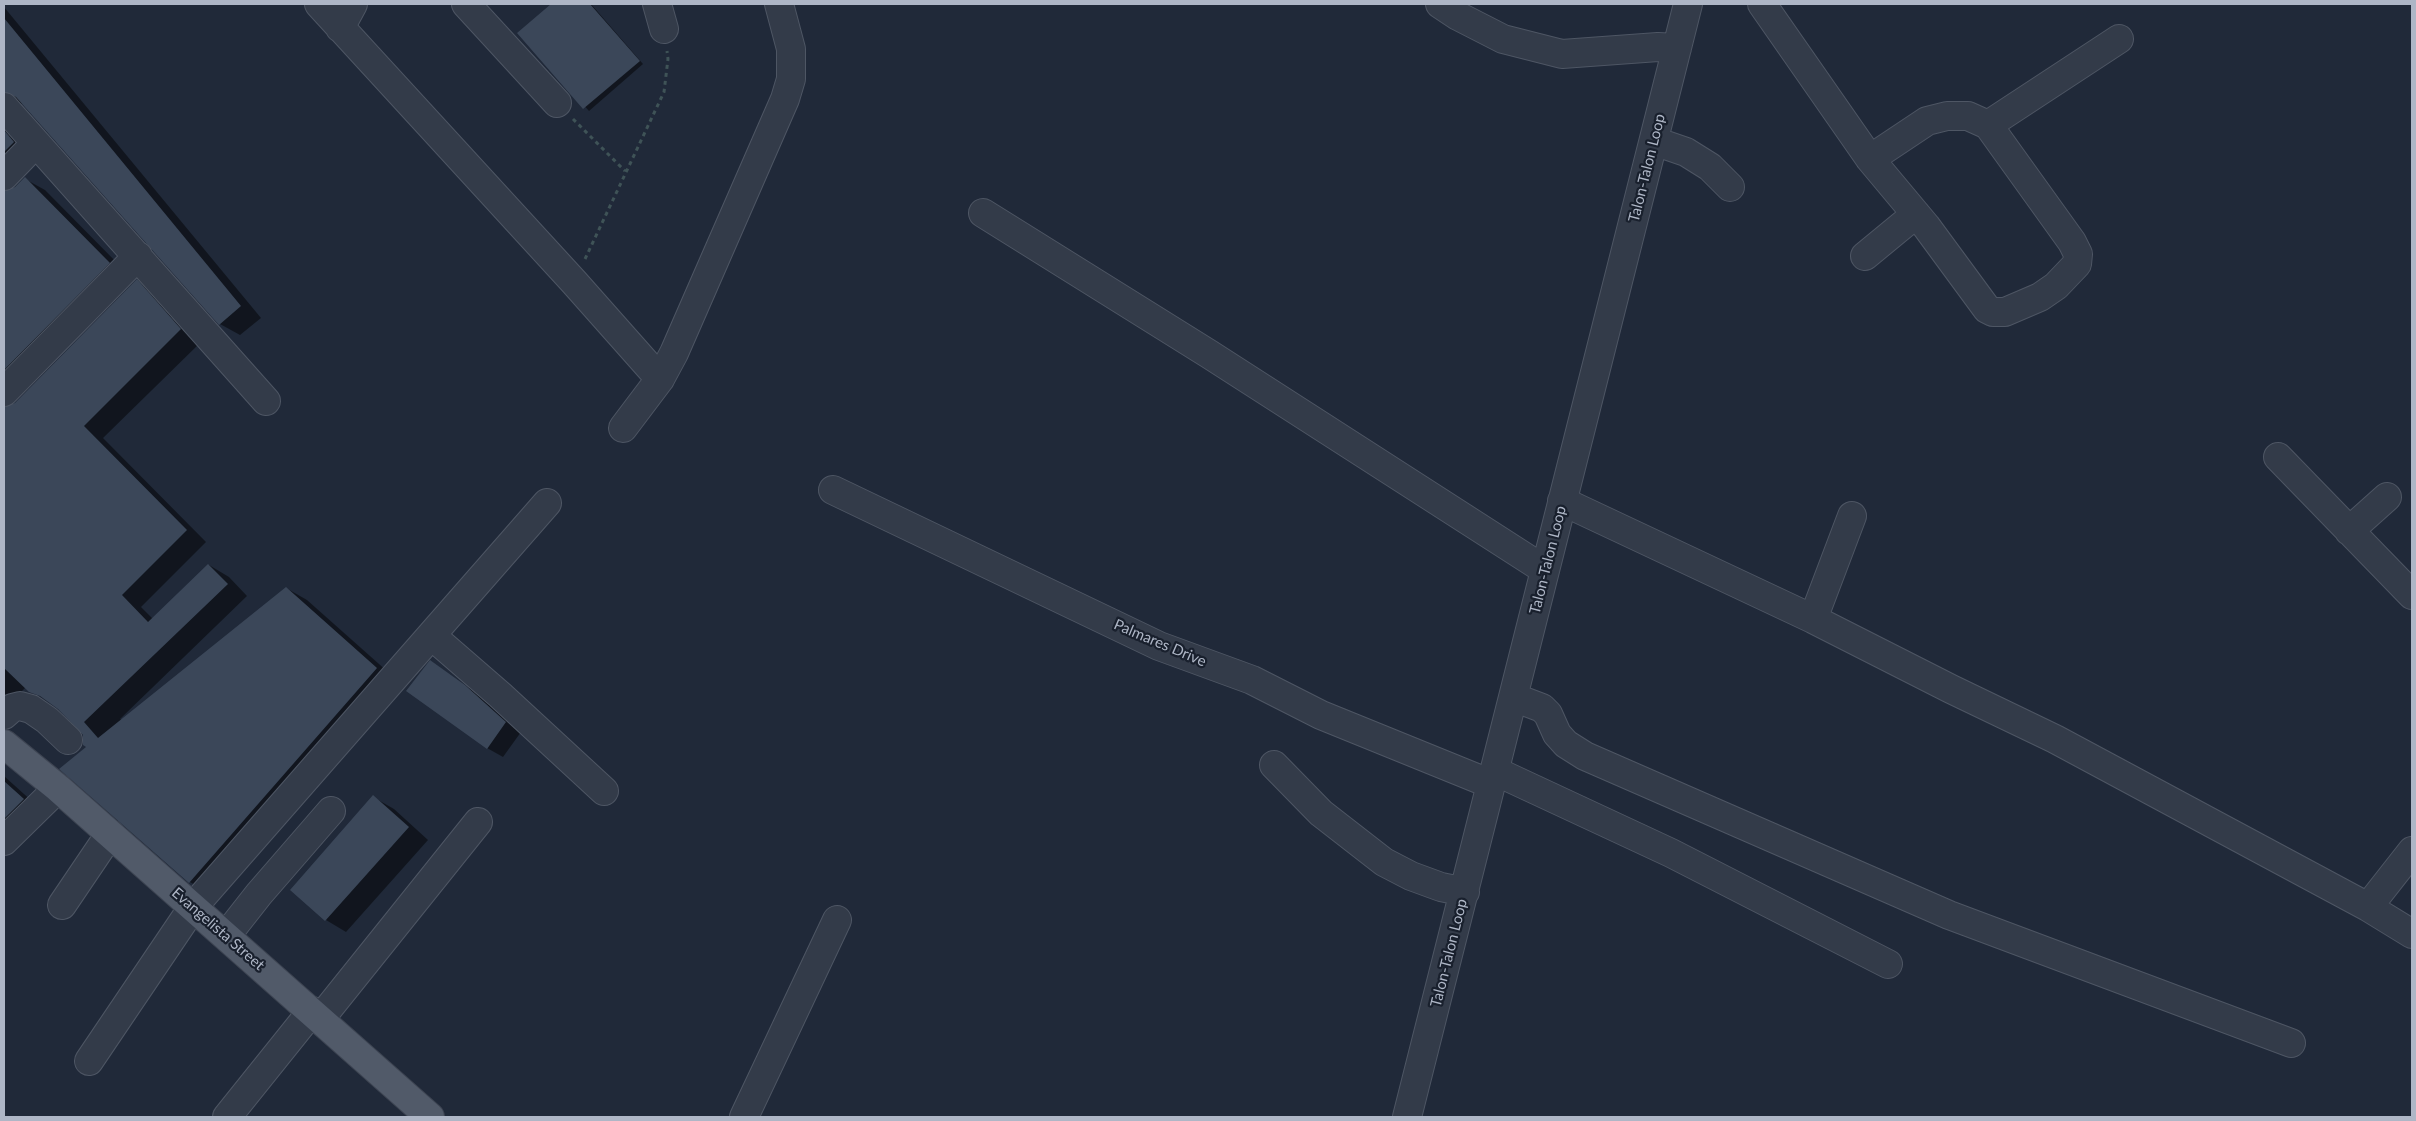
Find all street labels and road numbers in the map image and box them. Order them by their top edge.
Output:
street label: Talon-Talon Loop [1625,112,1669,224]
street label: Talon-Talon Loop [1526,504,1570,616]
street label: Palmares Drive [1111,615,1209,671]
street label: Evangelista Street [168,884,268,974]
street label: Talon-Talon Loop [1427,897,1471,1009]

